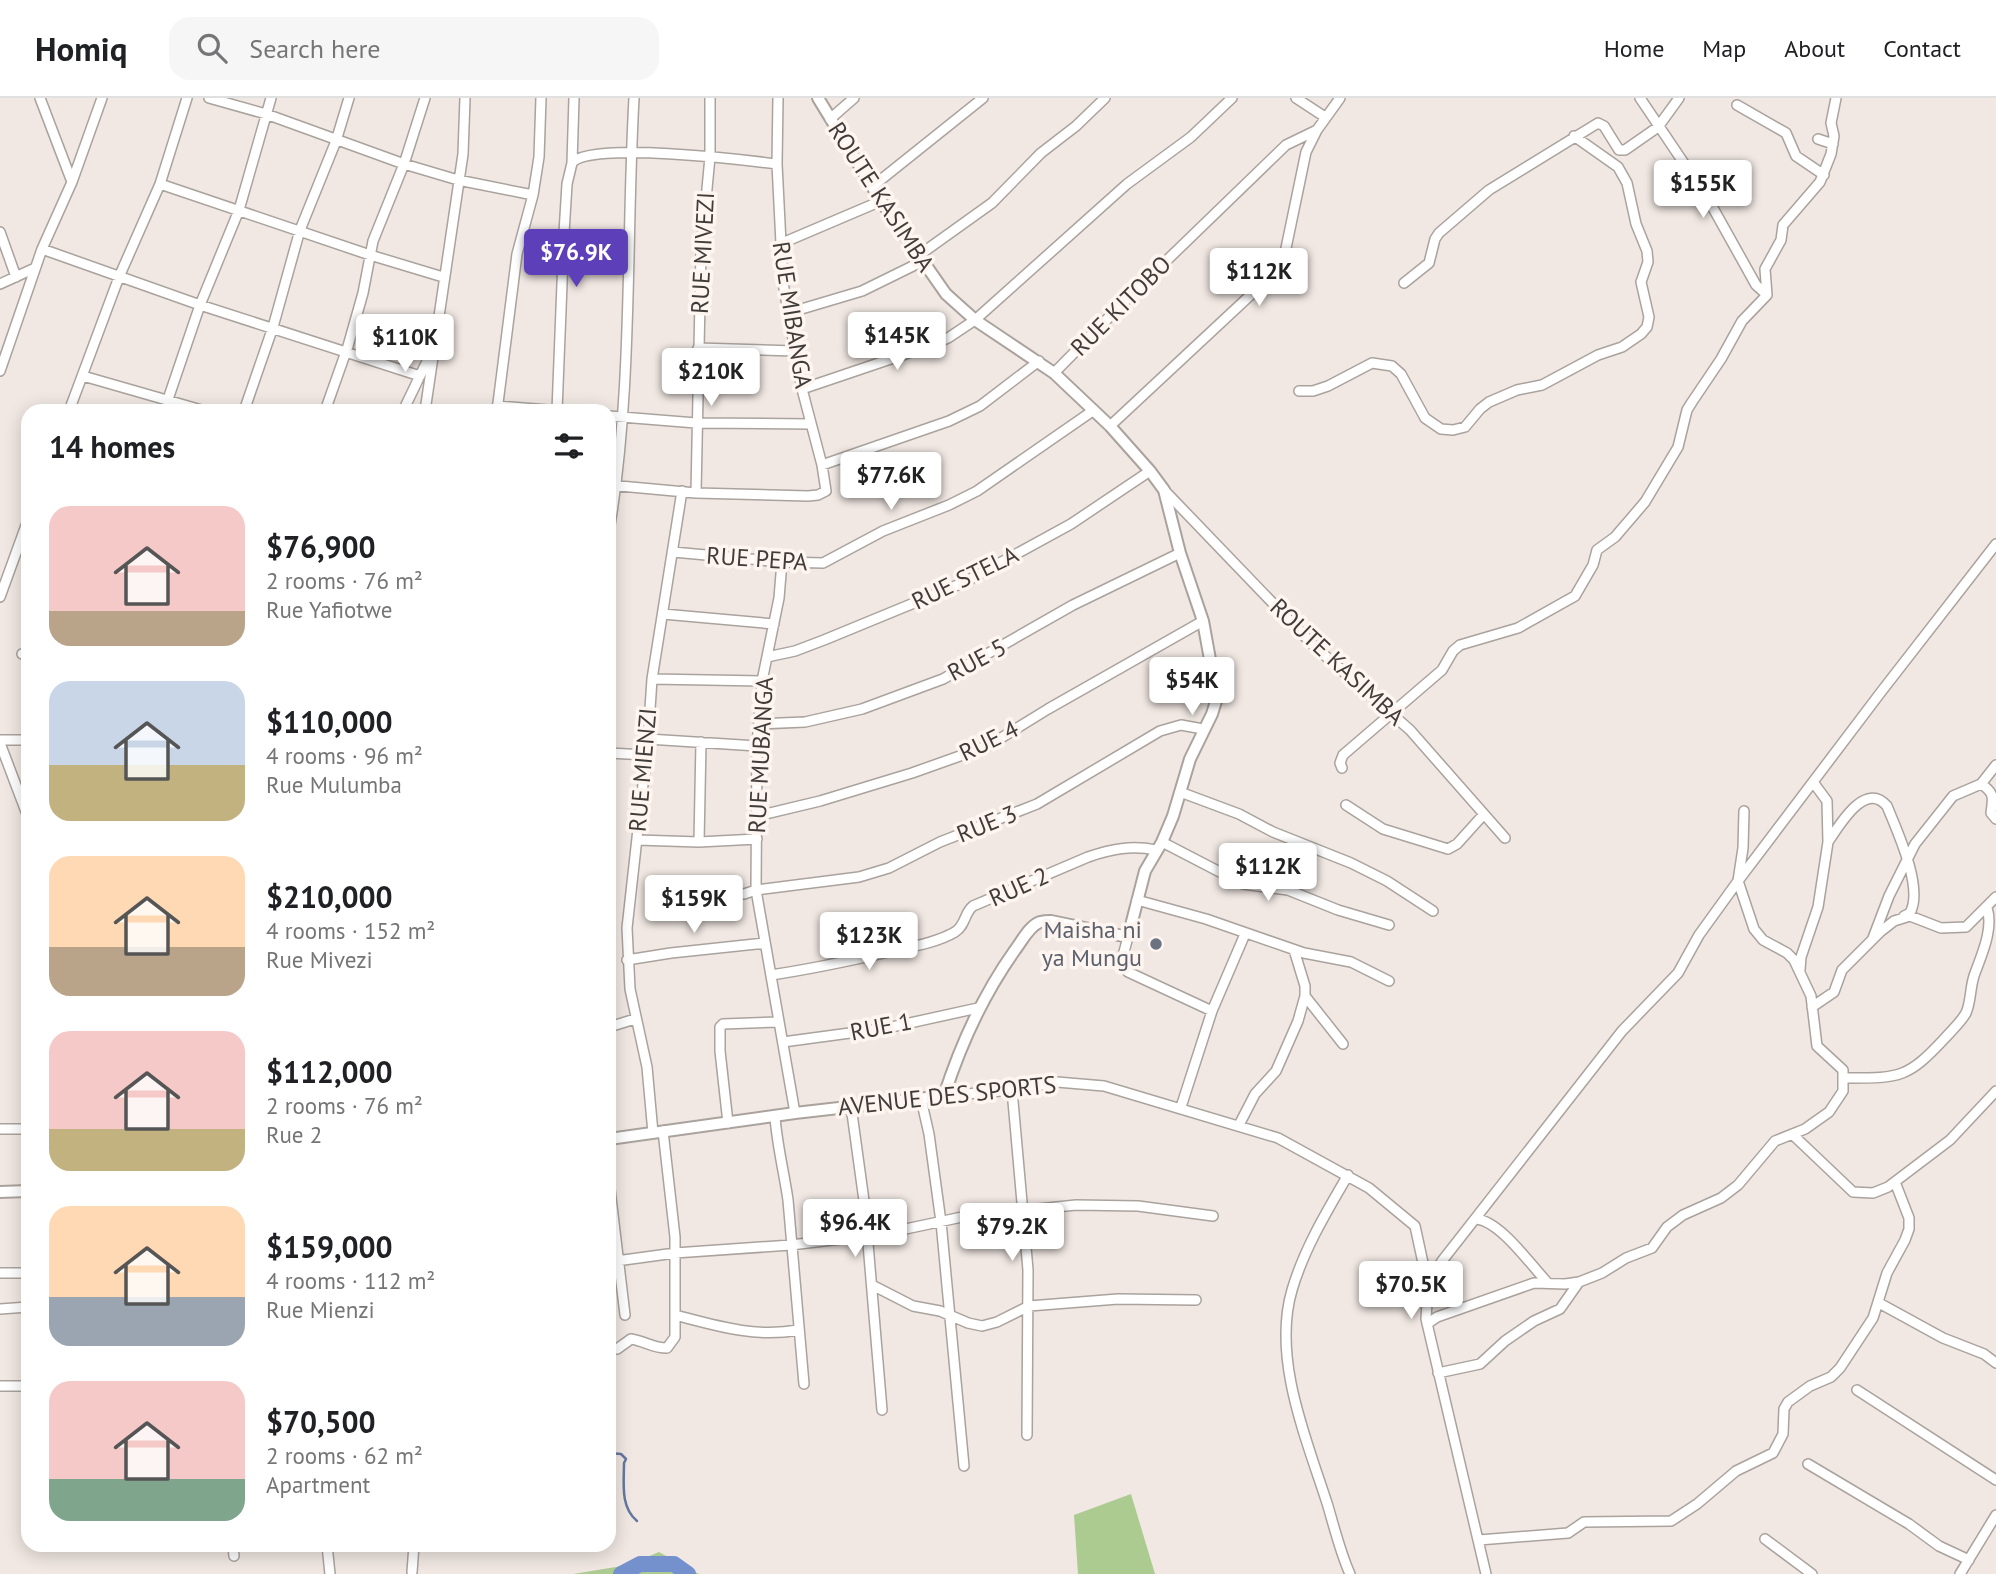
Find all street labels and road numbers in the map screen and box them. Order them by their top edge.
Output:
street label: ROUTE KASIMBA [821,116,941,278]
street label: RUE MIVEZI [684,191,721,315]
street label: RUE MIBANGA [766,239,819,390]
street label: RUE KITOBO [1064,249,1178,363]
street label: RUE STELA [906,538,1023,617]
street label: RUE PEPA [705,540,809,578]
street label: ROUTE KASIMBA [1264,591,1411,732]
street label: RUE 5 [942,631,1012,688]
street label: RUE MUBANGA [741,676,780,834]
street label: RUE MIENZI [622,707,663,833]
street label: RUE 4 [954,713,1024,768]
street label: RUE 3 [952,797,1021,850]
street label: RUE 2 [984,860,1054,913]
street label: RUE 1 [847,1005,914,1048]
street label: AVENUE DES SPORTS [836,1069,1058,1122]

